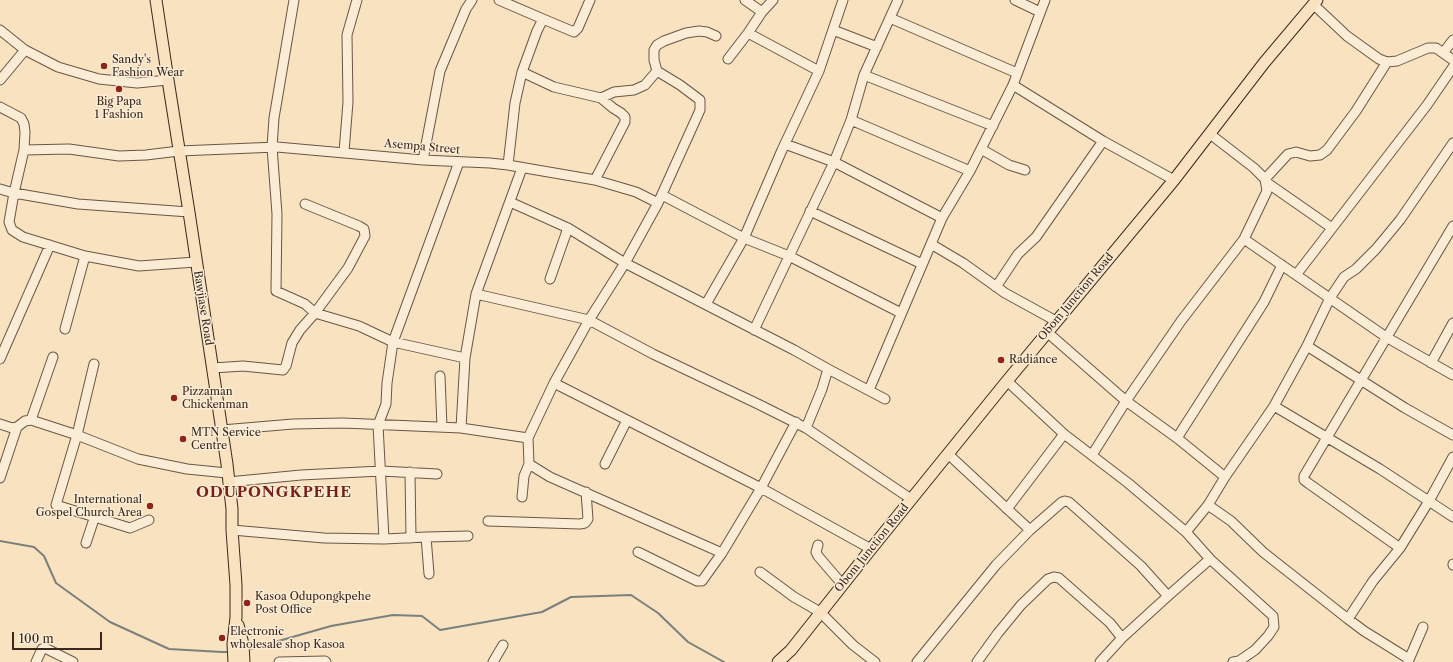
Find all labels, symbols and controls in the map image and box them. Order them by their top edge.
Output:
place label: Sandy's Fashion Wear [112,53,184,79]
marker: Sandy's Fashion Wear [99,61,109,71]
marker: Big Papa 1 Fashion [114,84,124,94]
place label: Big Papa 1 Fashion [95,95,143,121]
street label: Asempa Street [384,137,460,157]
street label: Obom Junction Road [1036,251,1116,343]
street label: Bawjiase Road [191,270,215,346]
place label: Radiance [1009,353,1058,367]
marker: Radiance [996,355,1006,365]
place label: Pizzaman Chickenman [182,385,248,411]
marker: Pizzaman Chickenman [169,393,179,403]
place label: MTN Service Centre [191,426,261,452]
marker: MTN Service Centre [178,434,188,444]
district label: ODUPONGKPEHE [196,484,352,502]
place label: International Gospel Church Area [36,493,142,519]
marker: International Gospel Church Area [145,501,155,511]
street label: Obom Junction Road [832,501,912,595]
place label: Kasoa Odupongkpehe Post Office [255,590,371,616]
marker: Kasoa Odupongkpehe Post Office [242,598,252,608]
scale bar [14,624,104,650]
place label: Electronic wholesale shop Kasoa [230,625,345,651]
text: 100 m [19,631,54,646]
marker: Electronic wholesale shop Kasoa [217,633,227,643]

